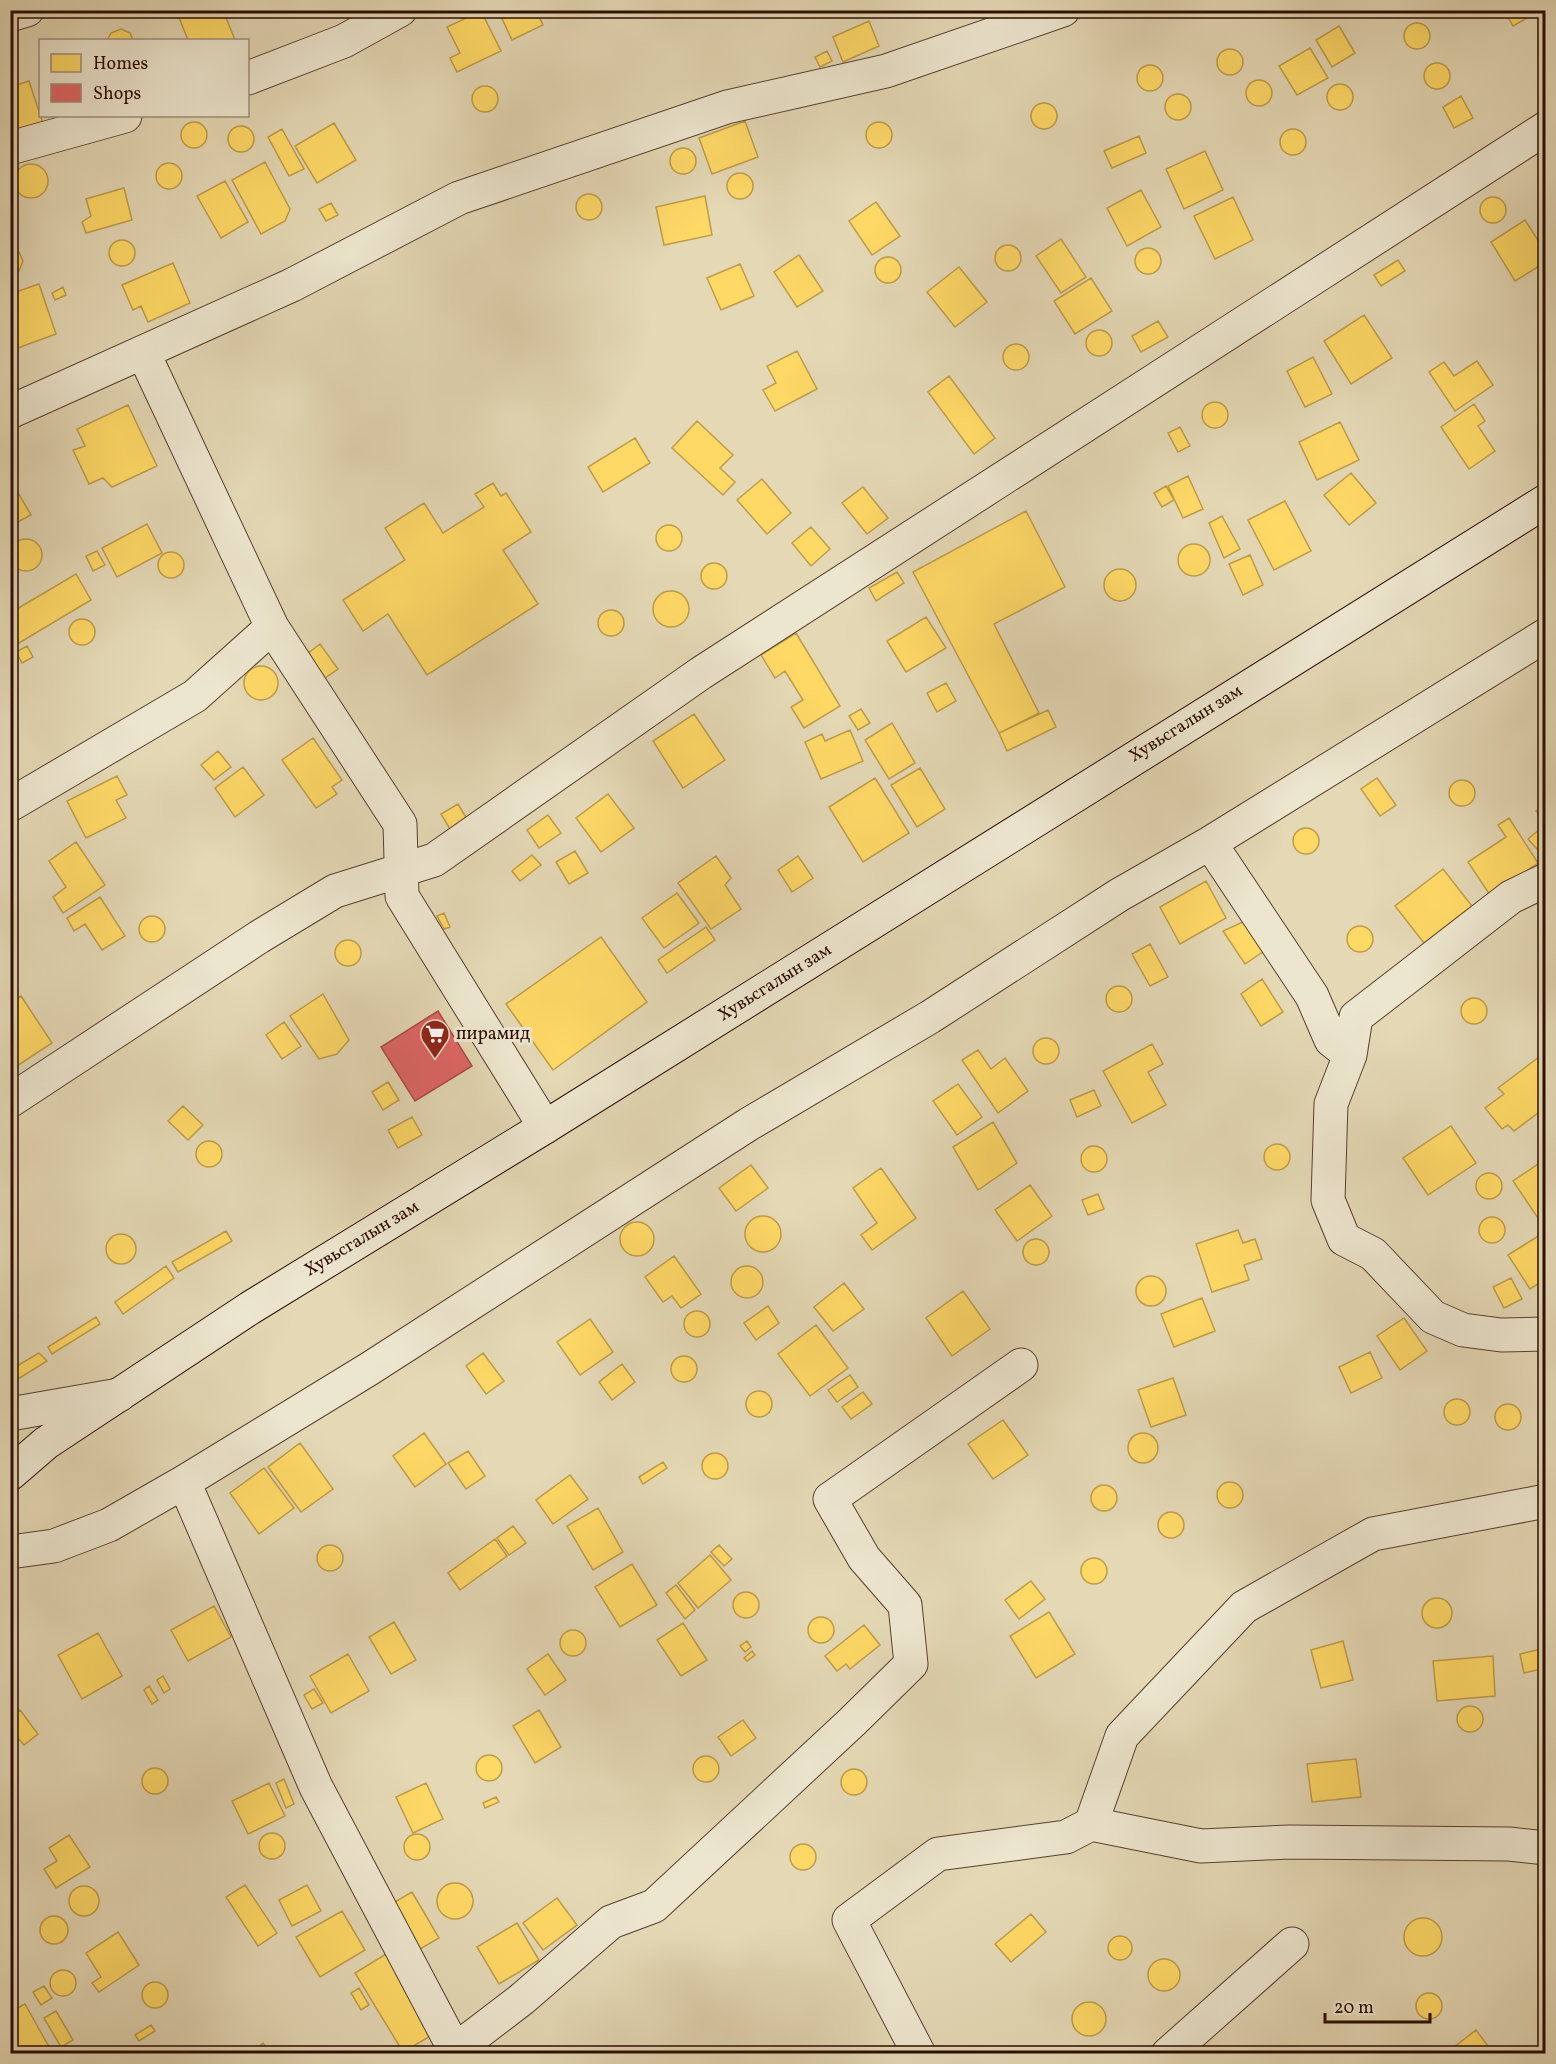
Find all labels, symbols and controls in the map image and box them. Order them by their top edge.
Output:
legend [39,39,249,117]
text: Homes [93,52,148,77]
text: Shops [93,82,141,107]
street label: Хувьсгалын зам [1124,679,1248,769]
street label: Хувьсгалын зам [713,938,837,1028]
supermarket icon: пирамид [419,1018,451,1060]
place label: пирамид [456,1022,530,1047]
street label: Хувьсгалын зам [300,1195,424,1283]
scale bar [1325,1986,1430,2024]
text: 20 m [1334,1996,1374,2021]

